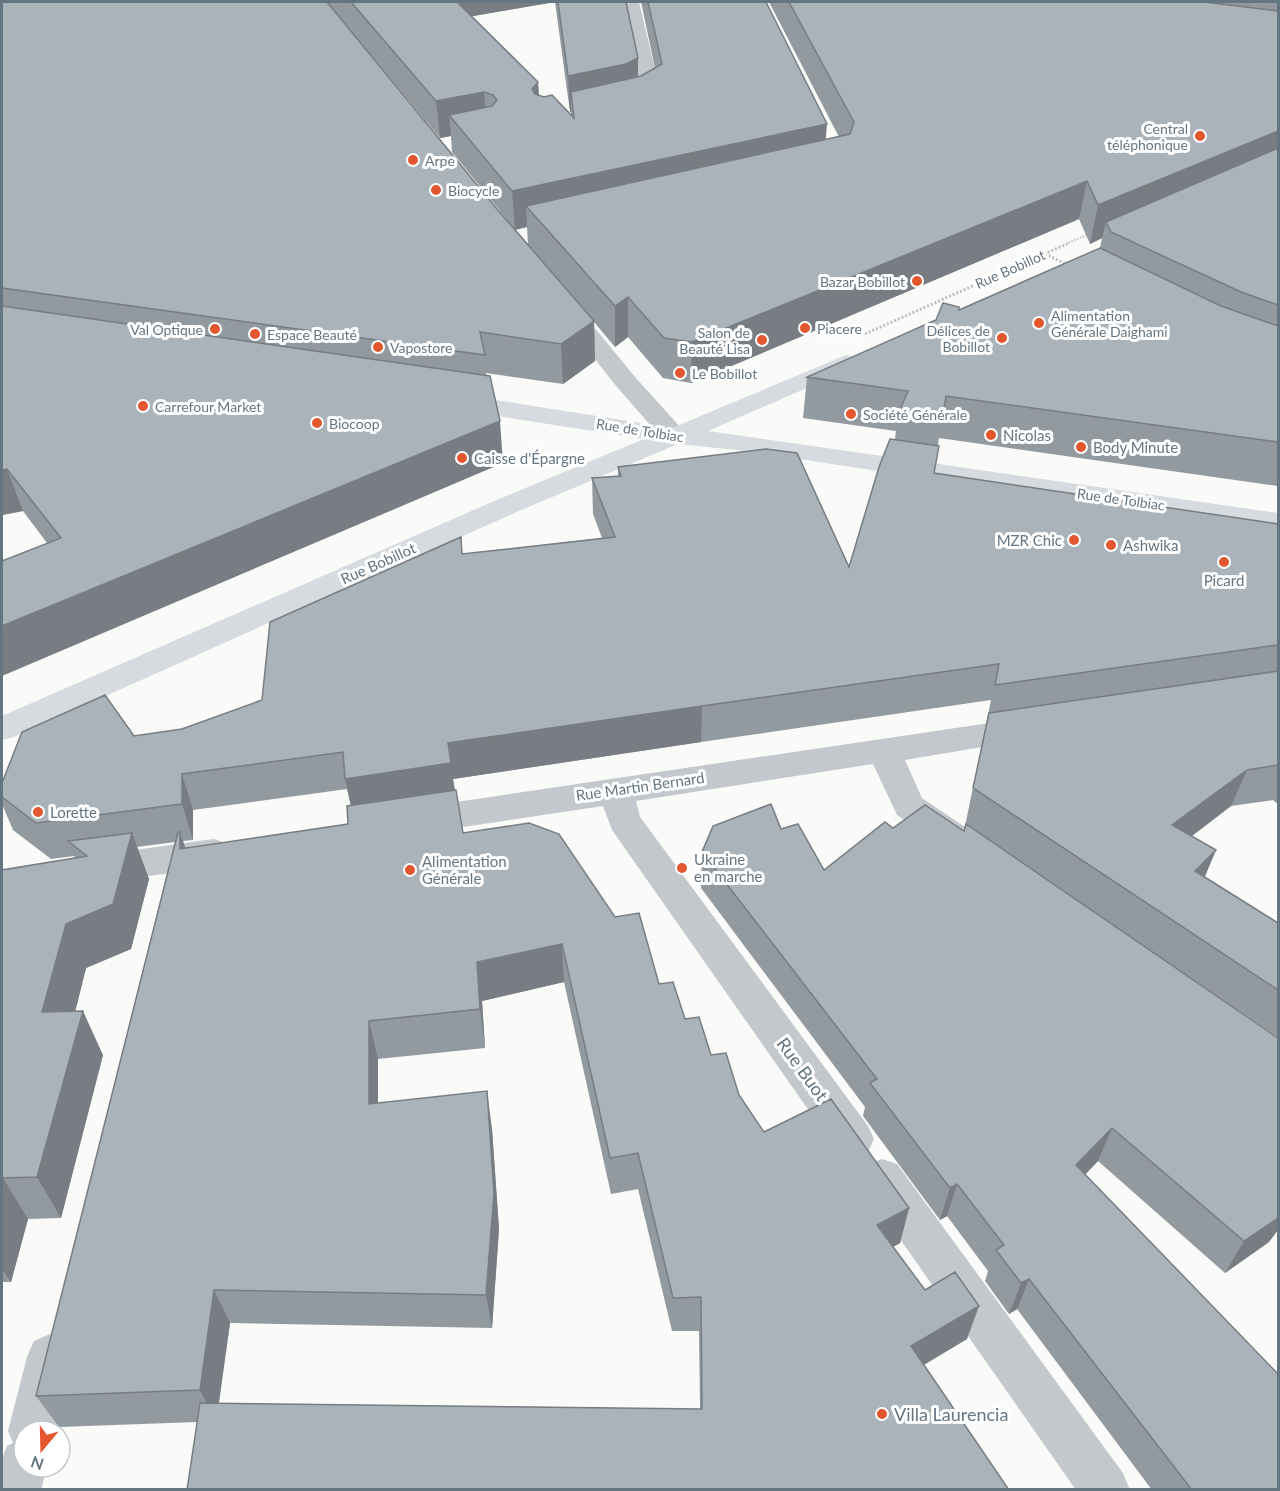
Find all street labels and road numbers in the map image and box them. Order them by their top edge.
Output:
street label: Rue Bobillot [972,246,1048,292]
street label: Rue de Tolbiac [595,415,685,445]
street label: Rue de Tolbiac [1076,484,1166,514]
street label: Rue Bobillot [338,538,419,588]
street label: Rue Martin Bernard [575,768,705,804]
street label: Rue Buot [773,1033,834,1105]

